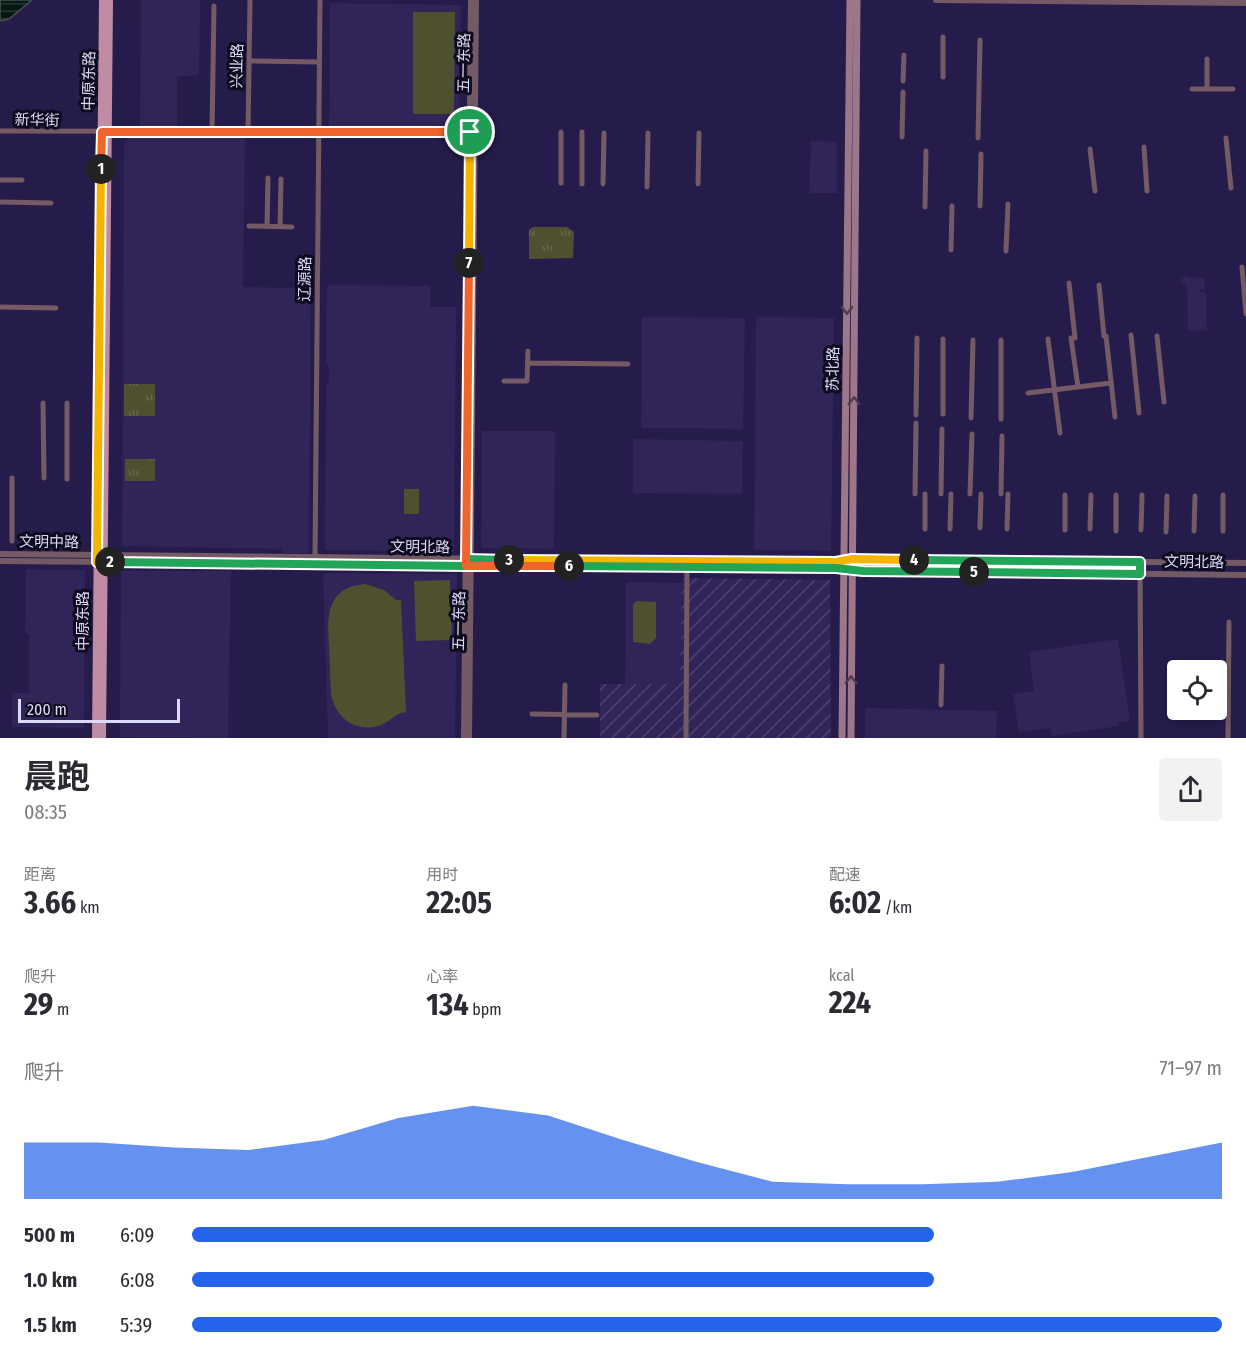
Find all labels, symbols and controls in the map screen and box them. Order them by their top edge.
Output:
street label: 五一东路 [454,33,474,93]
street label: 兴业路 [228,43,246,89]
street label: 中原东路 [79,51,99,111]
pin [444,106,495,157]
street label: 新华街 [14,111,60,129]
icon: arrive [453,115,486,148]
pin: 1 [86,154,116,184]
text: 1 [98,159,104,178]
pin: 7 [454,248,484,278]
text: 7 [466,253,472,272]
street label: 辽源路 [296,256,314,302]
one-way arrow [841,306,853,315]
street label: 苏北路 [824,346,842,392]
one-way arrow [848,396,860,405]
street label: 文明中路 [19,532,79,552]
street label: 文明北路 [390,537,450,557]
pin: 3 [494,545,524,575]
pin: 4 [899,545,929,575]
pin: 2 [95,547,125,577]
text: 3 [505,550,513,569]
text: 4 [910,550,918,569]
pin: 6 [554,551,584,581]
text: 2 [106,552,114,571]
street label: 文明北路 [1164,552,1224,572]
text: 6 [565,556,573,575]
pin: 5 [959,557,989,587]
text: 5 [970,562,978,581]
street label: 中原东路 [74,591,92,651]
street label: 五一东路 [449,591,469,651]
map controls [1167,660,1227,720]
button: locate [1167,660,1227,720]
one-way arrow [845,675,857,684]
scale bar [18,696,180,724]
text: 200 m [27,700,67,719]
text: 晨跑 [24,757,90,797]
button: share [1159,758,1222,821]
text: 08:35 [24,800,67,824]
text: 距离 [24,865,56,884]
text: 用时 [426,865,458,884]
text: 配速 [829,865,861,884]
text: 3.66 [24,885,76,921]
text: 22:05 [426,885,492,921]
text: 6:02 [829,885,881,921]
text: km [76,898,100,917]
text: /km [881,898,912,917]
text: kcal [829,966,855,985]
text: 爬升 [24,967,56,986]
text: 心率 [426,967,458,986]
text: 224 [829,985,871,1021]
text: 29 [24,987,53,1023]
text: 134 [426,987,469,1023]
text: m [53,1000,69,1019]
text: bpm [469,1000,502,1019]
text: 71–97 m [1159,1056,1222,1080]
text: 爬升 [24,1060,64,1084]
text: 500 m [24,1223,75,1247]
text: 6:09 [120,1223,154,1247]
text: 1.0 km [24,1268,77,1292]
text: 6:08 [120,1268,155,1292]
text: 1.5 km [24,1313,77,1337]
text: 5:39 [120,1313,152,1337]

